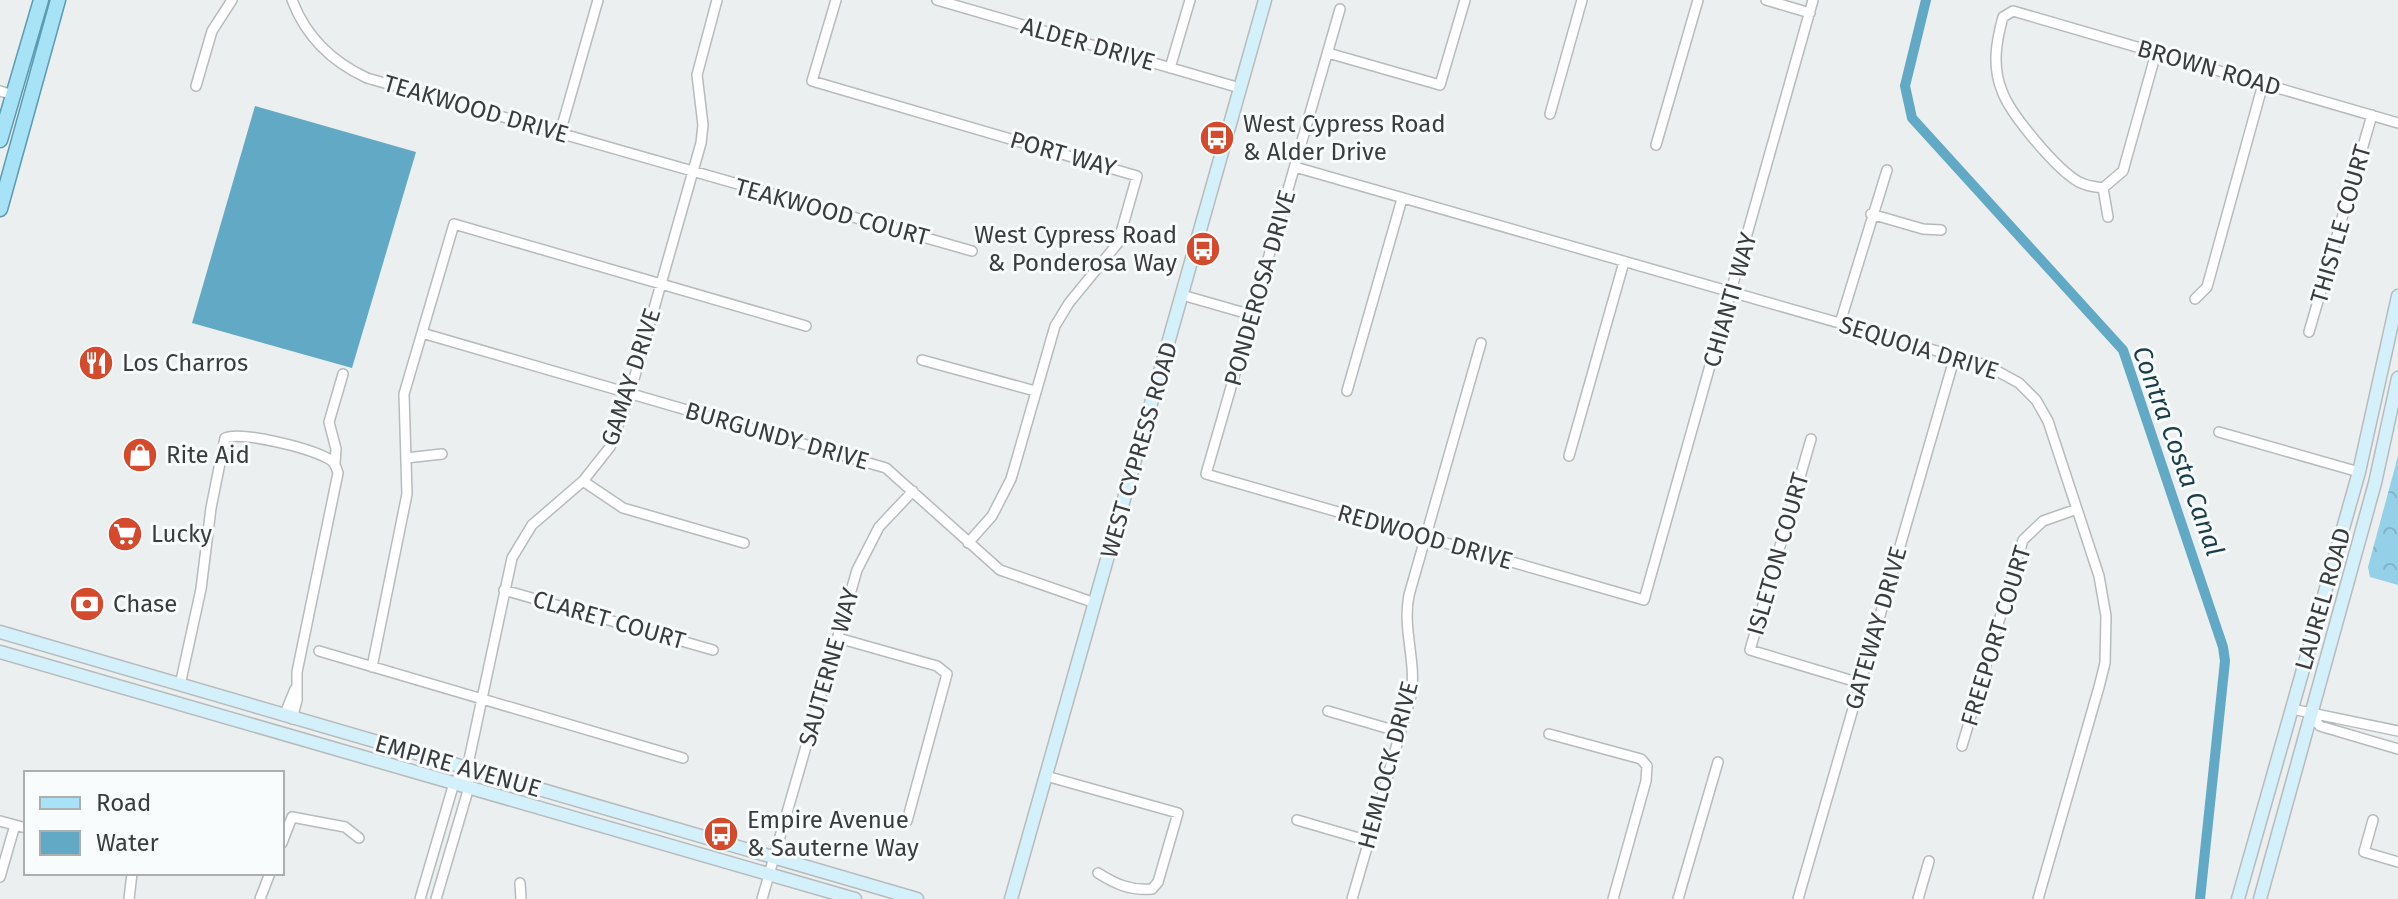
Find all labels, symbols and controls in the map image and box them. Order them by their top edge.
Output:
street label: ALDER DRIVE [1018,12,1158,76]
street label: BROWN ROAD [2134,34,2284,102]
street label: TEAKWOOD DRIVE [380,69,572,149]
place label: West Cypress Road & Alder Drive [1243,110,1446,166]
bus stop icon: West Cypress Road & Alder Drive [1198,119,1236,157]
street label: PORT WAY [1007,126,1120,183]
street label: THISTLE COURT [2305,141,2377,307]
street label: TEAKWOOD COURT [732,173,933,252]
street label: PONDEROSA DRIVE [1219,187,1301,389]
place label: West Cypress Road & Ponderosa Way [974,221,1177,277]
street label: CHIANTI WAY [1697,229,1763,370]
bus stop icon: West Cypress Road & Ponderosa Way [1184,230,1222,268]
street label: GAMAY DRIVE [596,305,666,449]
street label: SEQUOIA DRIVE [1836,310,2002,386]
street label: WEST CYPRESS ROAD [1095,339,1183,561]
water label: Contra Costa Canal [2126,342,2230,560]
restaurant icon: Los Charros [77,344,115,382]
place label: Los Charros [122,349,248,377]
street label: BURGUNDY DRIVE [682,396,872,476]
shop icon: Rite Aid [121,436,159,474]
place label: Rite Aid [166,441,250,469]
street label: ISLETON COURT [1741,469,1815,639]
street label: REDWOOD DRIVE [1334,499,1516,575]
supermarket icon: Lucky [106,515,144,553]
place label: Lucky [151,520,212,548]
street label: LAUREL ROAD [2289,525,2357,673]
street label: FREEPORT COURT [1955,542,2037,730]
street label: GATEWAY DRIVE [1839,543,1913,713]
street label: SAUTERNE WAY [793,584,865,749]
bank icon: Chase [68,585,106,623]
street label: CLARET COURT [530,585,689,655]
place label: Chase [113,590,177,618]
street label: HEMLOCK DRIVE [1352,678,1424,852]
street label: EMPIRE AVENUE [372,729,544,803]
legend [24,771,284,875]
text: Road [96,789,151,817]
place label: Empire Avenue & Sauterne Way [747,806,919,862]
bus stop icon: Empire Avenue & Sauterne Way [702,815,740,853]
text: Water [96,829,160,857]

